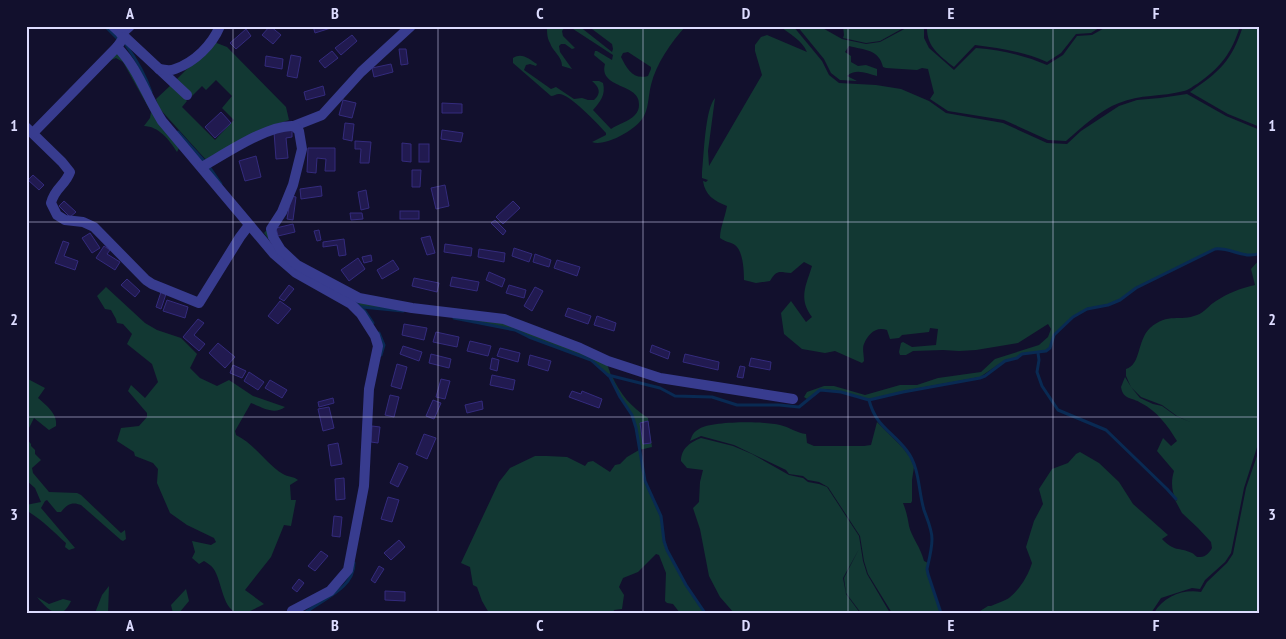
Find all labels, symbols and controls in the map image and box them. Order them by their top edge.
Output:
text: A [125,3,135,23]
text: B [331,3,339,23]
text: C [536,3,544,23]
text: D [742,3,751,23]
text: E [948,3,955,23]
text: F [1153,3,1160,23]
text: 1 [10,115,18,135]
text: 1 [1268,115,1276,135]
text: 2 [10,309,18,329]
text: 2 [1268,309,1276,329]
text: 3 [10,504,18,524]
text: 3 [1268,504,1276,524]
text: A [125,615,135,635]
text: B [331,615,339,635]
text: C [536,615,544,635]
text: D [742,615,751,635]
text: E [948,615,955,635]
text: F [1153,615,1160,635]

